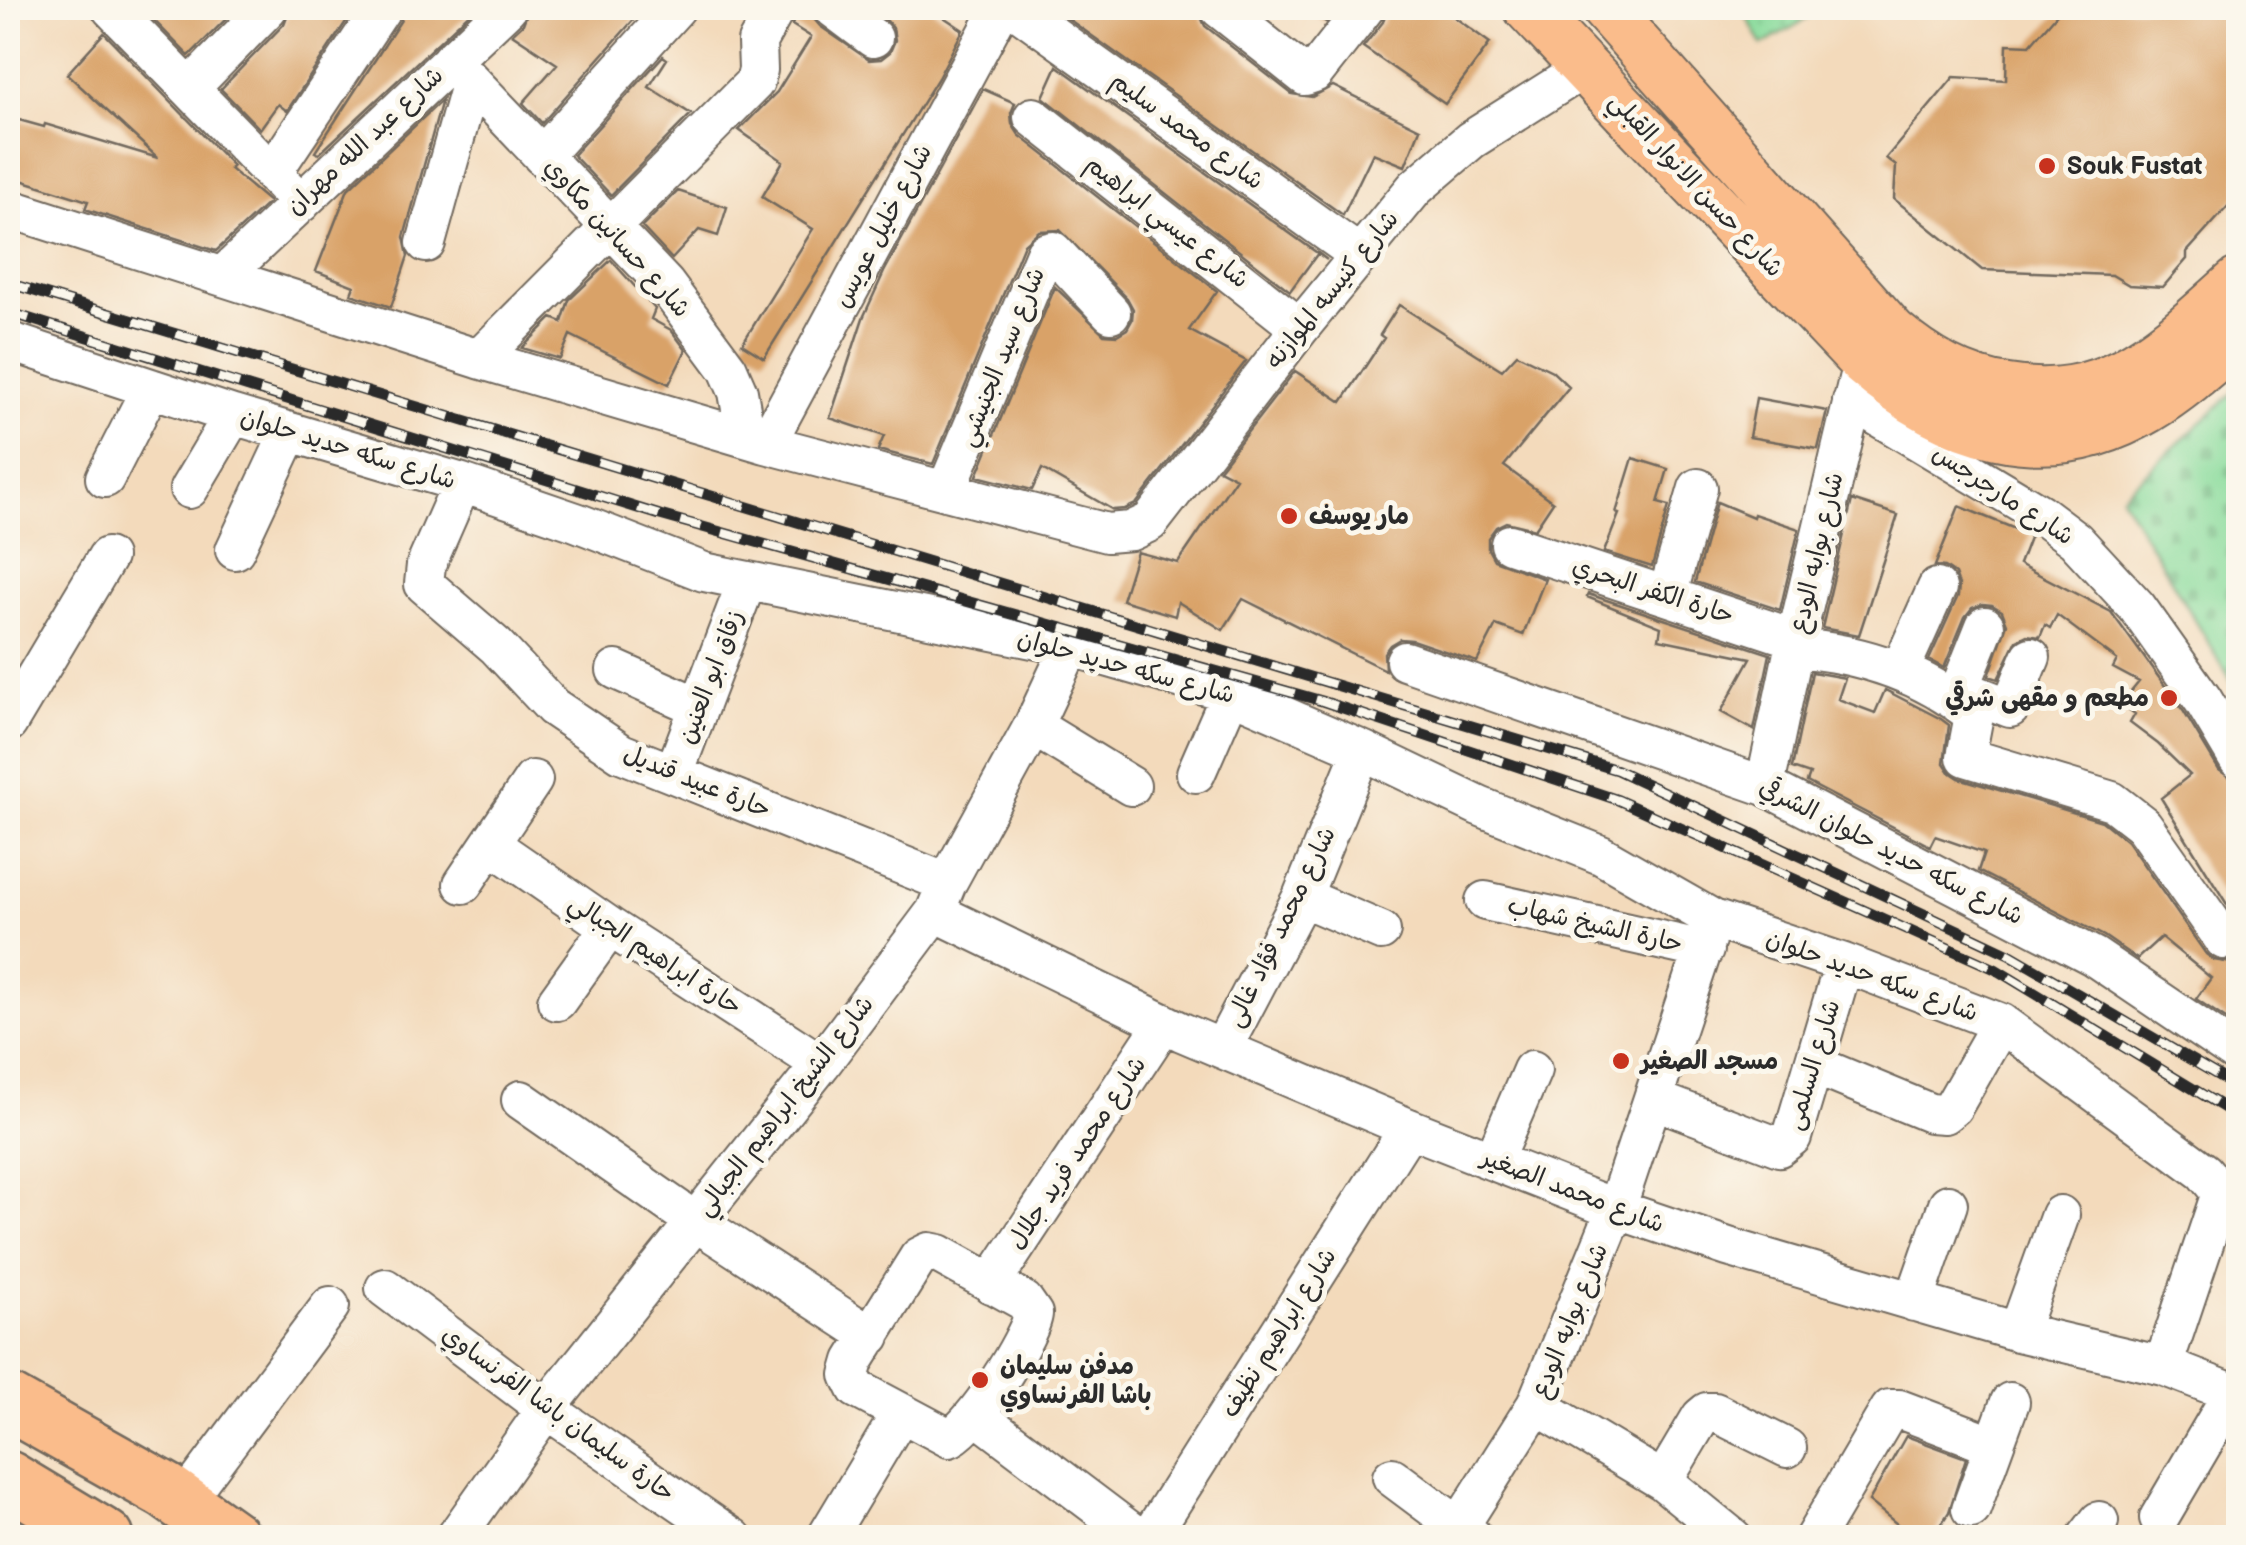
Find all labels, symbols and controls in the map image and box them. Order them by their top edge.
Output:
street label: شارع عبد الله مهران [280,60,451,223]
street label: شارع محمد سليم [1103,65,1270,199]
street label: شارع حسن الانوار القبلي [1599,86,1790,287]
street label: شارع خليل عويس [827,139,940,314]
street label: شارع عيسي ابراهيم [1076,149,1255,299]
place label: Souk Fustat [2067,151,2202,182]
street label: شارع حسانين مكاوي [536,152,697,325]
marker: Souk Fustat [2036,155,2058,177]
street label: شارع كنيسه الموازنه [1258,204,1406,376]
street label: شارع سيد الجنيشي [952,263,1057,453]
street label: شارع سكه حديد حلوان [236,402,459,497]
street label: شارع مارجرجس [1926,438,2080,553]
street label: شارع بوابه الودع [1783,469,1852,637]
place label: مار يوسف [1309,501,1409,532]
marker: مار يوسف [1278,505,1300,527]
street label: حارة الكفر البحري [1568,550,1738,634]
street label: زقاق ابو العنين [671,606,751,748]
street label: شارع سكه حديد حلوان [1014,623,1238,712]
place label: مطعم و مقهى شرقي [1945,680,2149,716]
marker: مطعم و مقهى شرقي [2158,687,2180,709]
street label: حارة عبيد قنديل [619,738,775,826]
street label: شارع سكه حديد حلوان الشرقي [1753,771,2029,934]
street label: شارع محمد فؤاد غالى [1219,822,1344,1033]
street label: حارة ابراهيم الجبالي [560,888,747,1027]
street label: حارة الشيخ شهاب [1504,890,1686,960]
street label: شارع سكه حديد حلوان [1761,923,1982,1030]
street label: شارع الشيخ ابراهيم الجبالي [689,989,885,1226]
street label: شارع السلمى [1778,996,1848,1134]
place label: مسجد الصغير [1639,1046,1778,1077]
street label: شارع محمد فريد جلال [1001,1050,1154,1256]
marker: مسجد الصغير [1610,1050,1632,1072]
street label: شارع محمد الصغير [1475,1141,1669,1241]
street label: شارع بوابه الودع [1525,1239,1616,1403]
street label: شارع ابراهيم نظيف [1214,1243,1345,1425]
street label: حارة سليمان باشا الفرنساوي [434,1319,681,1511]
place label: مدفن سليمان باشا الفرنساوي [1000,1351,1152,1413]
marker: مدفن سليمان باشا الفرنساوي [969,1369,991,1391]

